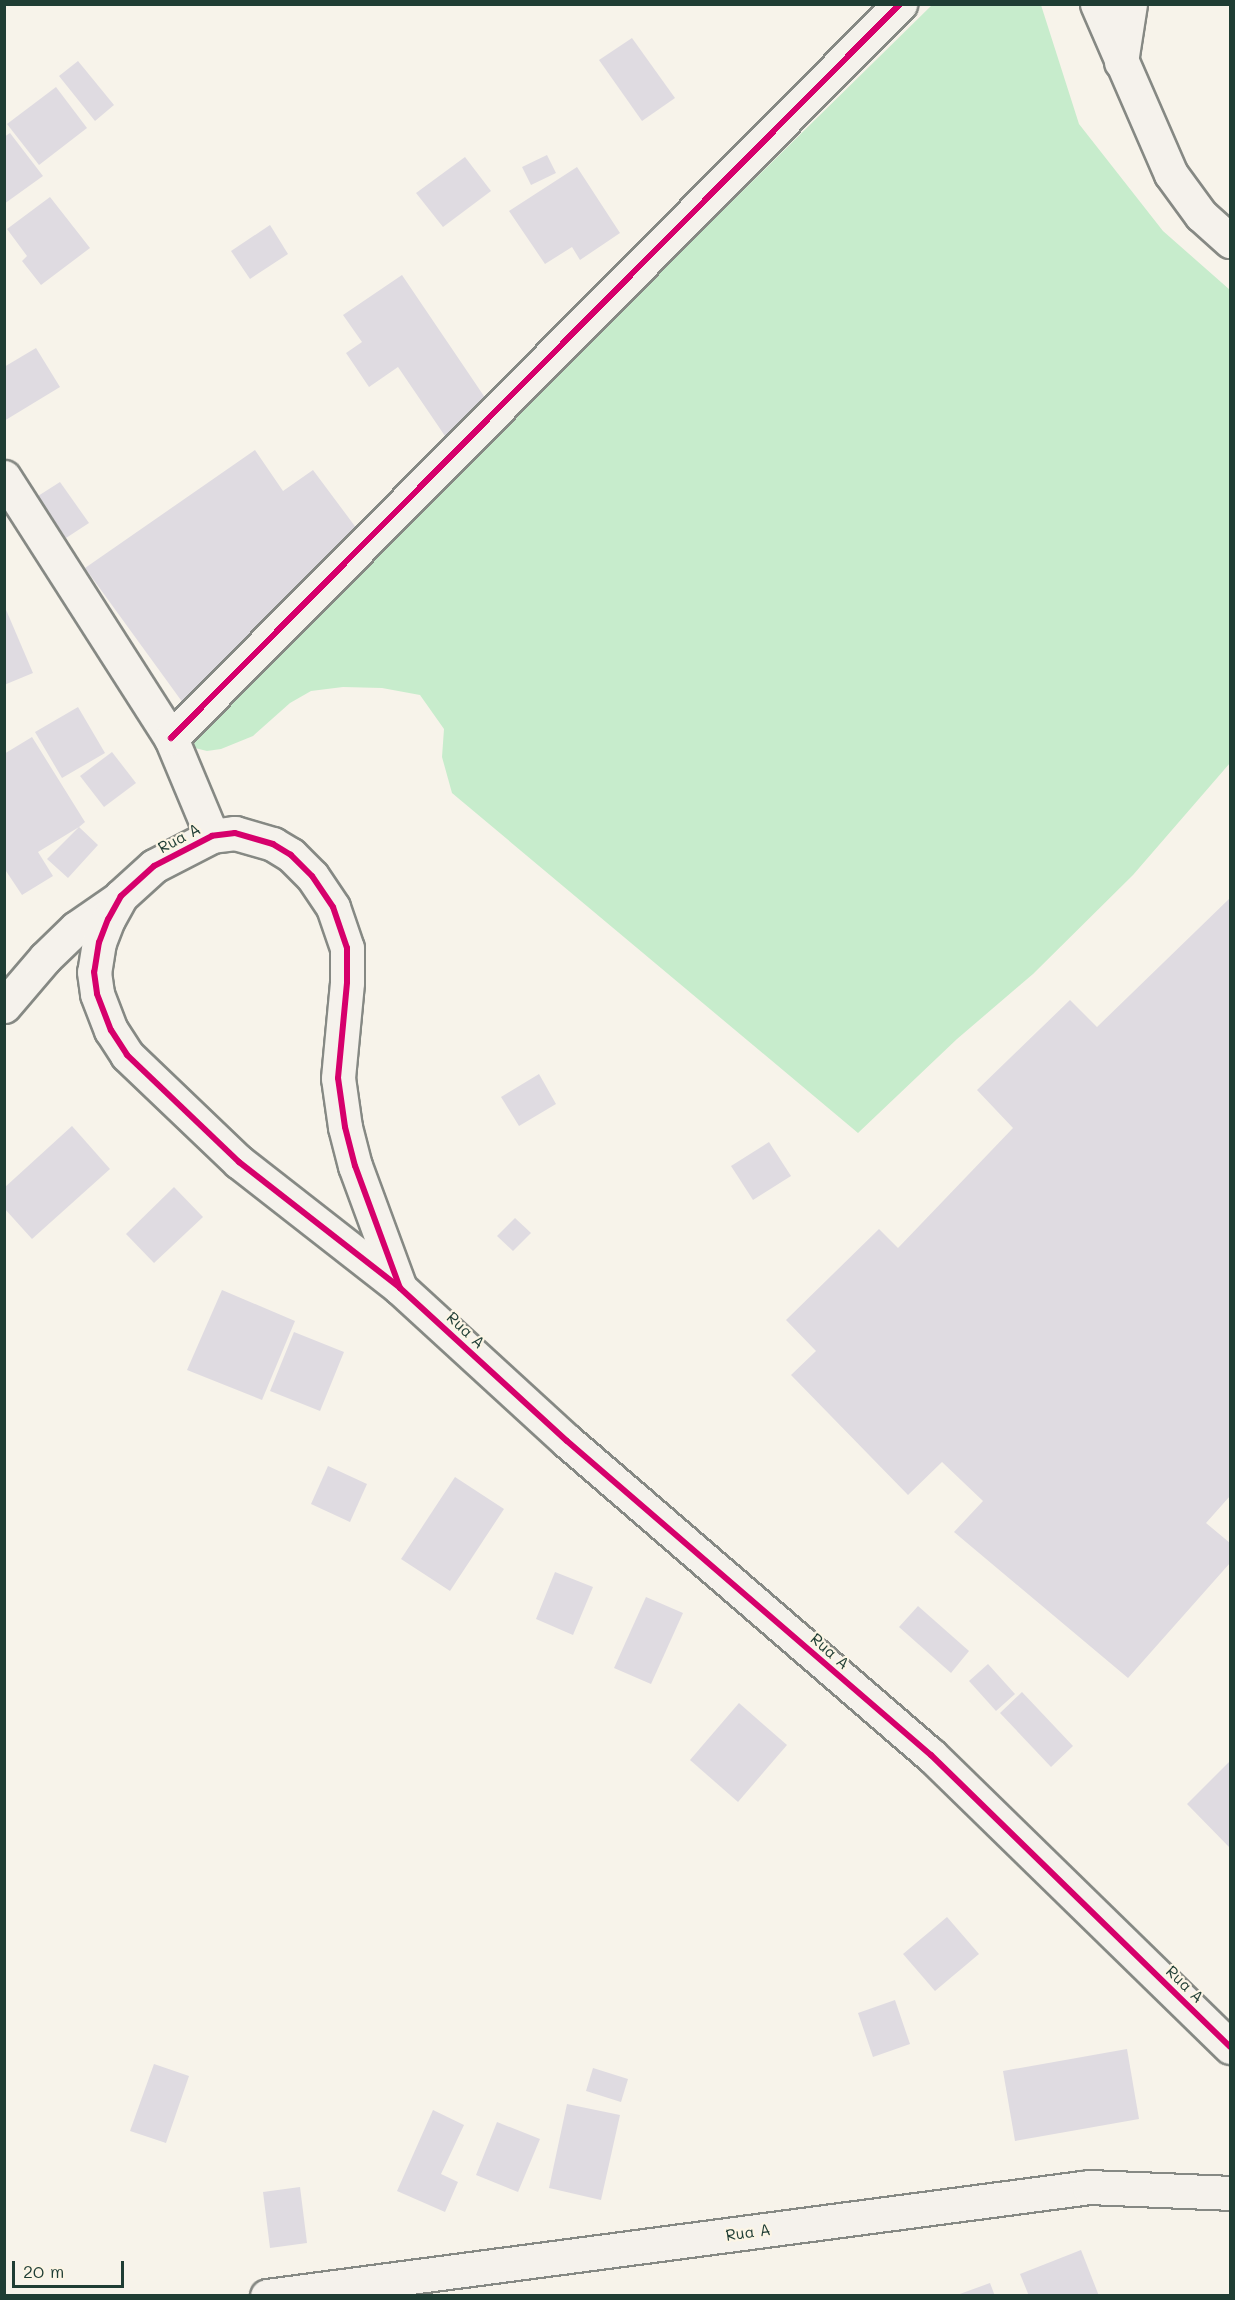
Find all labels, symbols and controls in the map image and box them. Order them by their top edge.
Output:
street label: Rua A [155,819,203,857]
street label: Rua A [443,1308,489,1352]
street label: Rua A [807,1629,853,1673]
street label: Rua A [1162,1961,1208,2007]
street label: Rua A [724,2219,772,2245]
scale bar [15,2249,128,2287]
text: 20 m [23,2259,64,2283]

